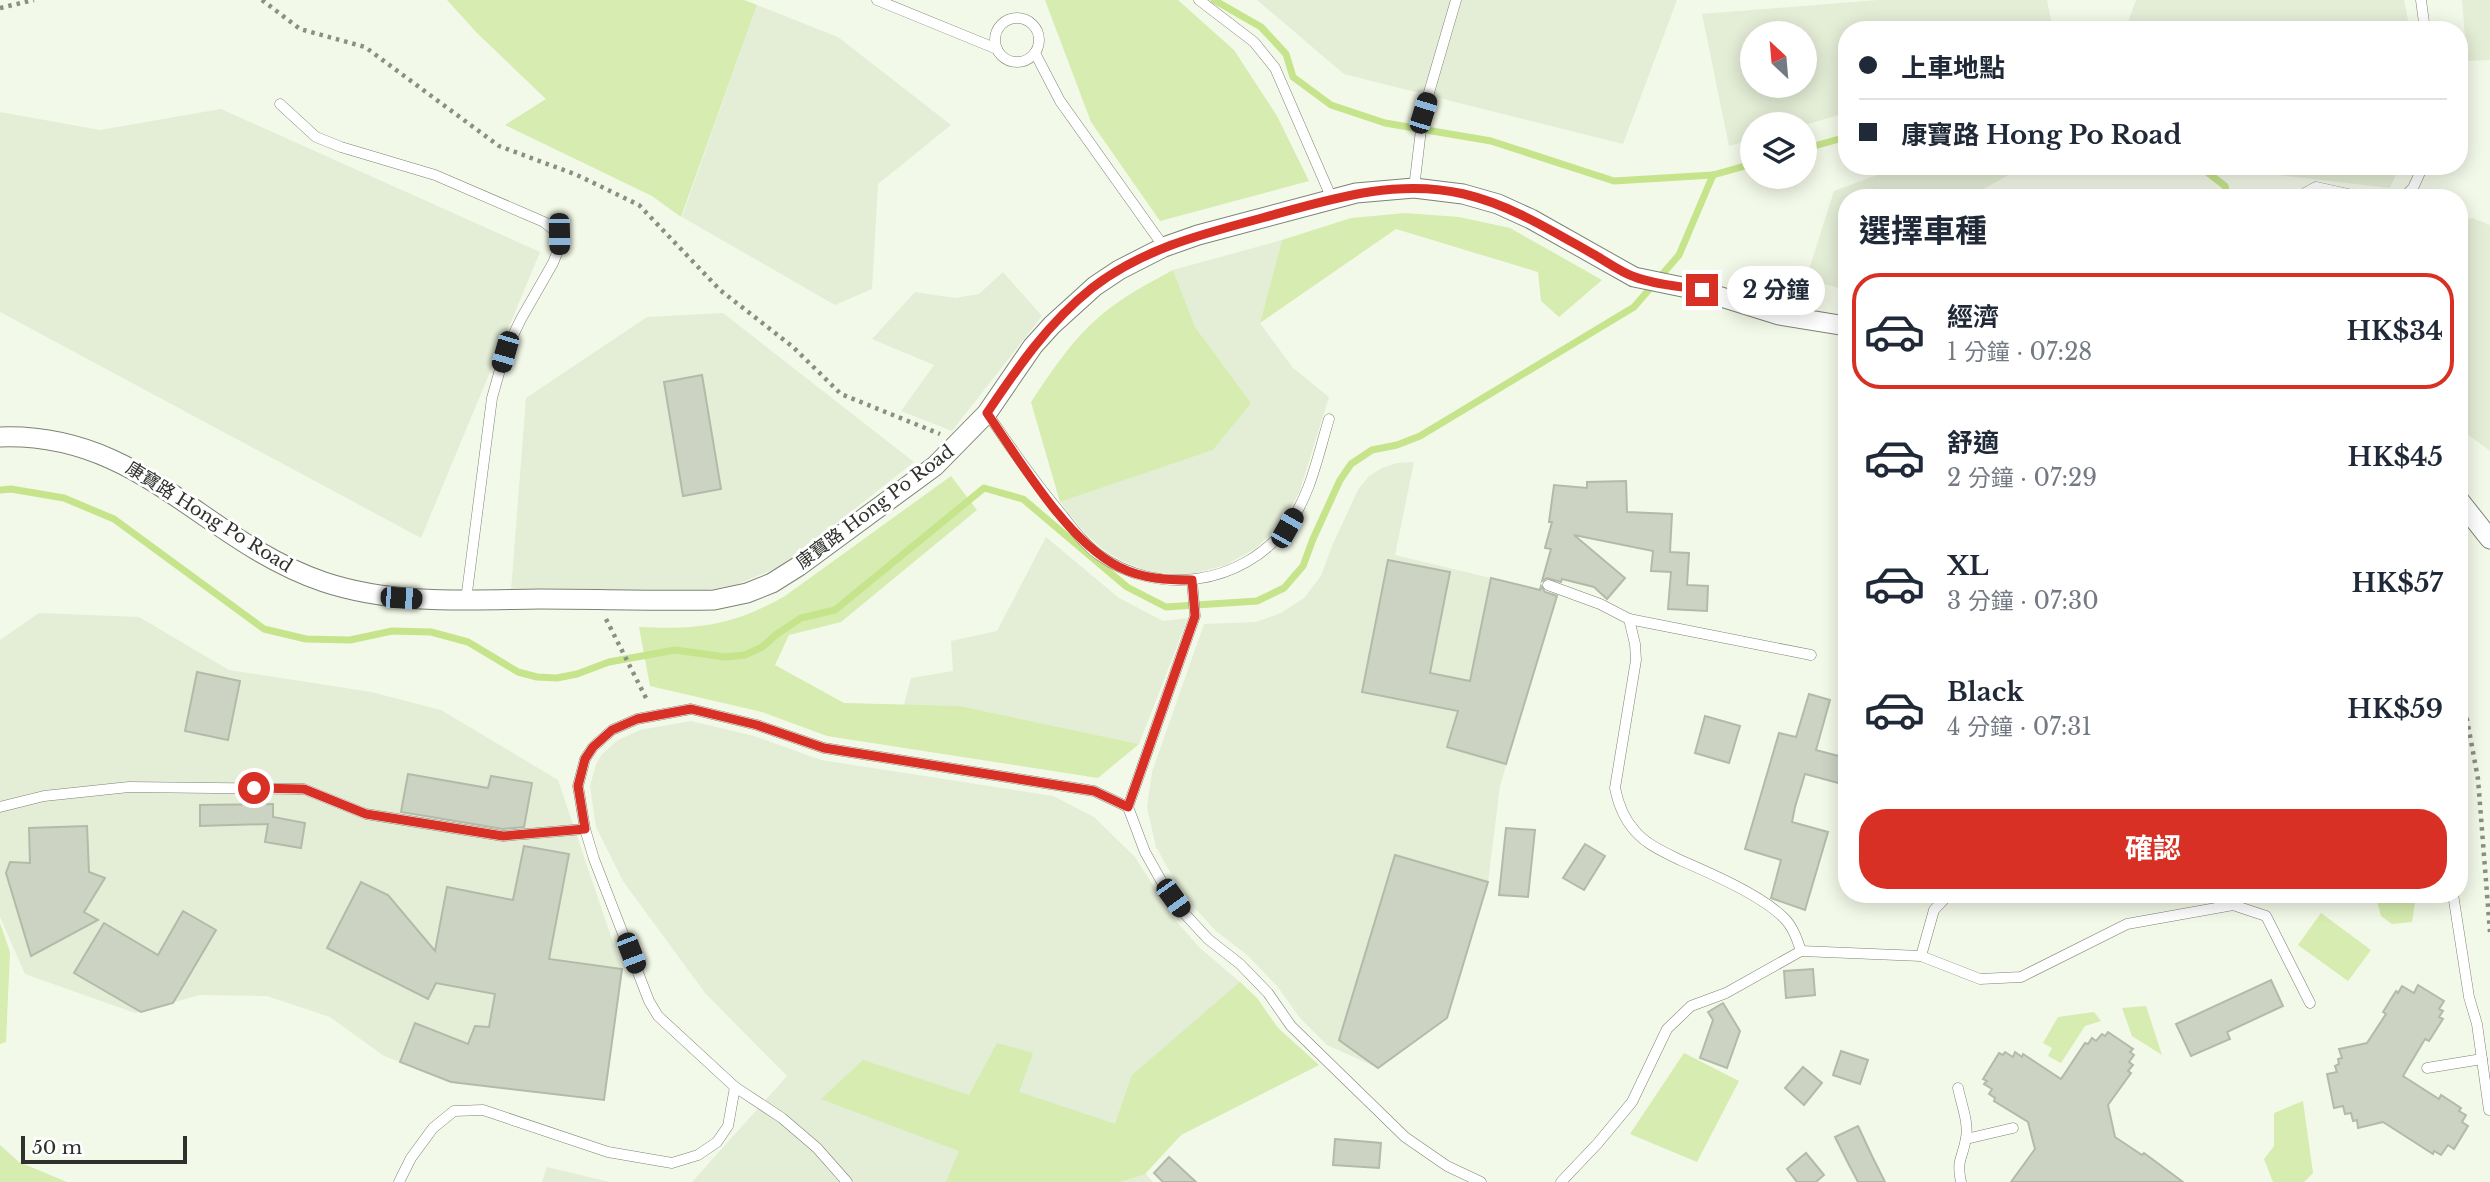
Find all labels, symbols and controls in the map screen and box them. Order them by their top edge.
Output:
north arrow [1740,21,1816,98]
map controls [1740,21,1817,189]
text: 上車地點 [1901,52,2005,84]
car [1407,90,1440,136]
button: layers [1740,112,1817,189]
text: 康寶路 Hong Po Road [1901,119,2182,151]
text: 選擇車種 [1859,211,1987,251]
car [549,213,570,255]
callout: 2 分鐘 [1726,266,1824,314]
route end [1686,274,1718,306]
text: 2 分鐘 [1742,276,1810,304]
icon: car [1863,300,1926,363]
text: 經濟 [1947,301,1999,333]
text: HK$34 [2346,315,2443,347]
car [490,329,521,375]
text: 1 分鐘 · 07:28 [1947,338,2092,366]
icon: car [1863,426,1926,489]
text: 舒適 [1947,427,1999,459]
street label: 康寶路 Hong Po Road [792,440,958,574]
text: HK$45 [2348,441,2443,473]
street label: 康寶路 Hong Po Road [122,457,296,577]
text: 2 分鐘 · 07:29 [1947,464,2097,492]
car [1268,505,1307,551]
text: XL [1947,550,1989,582]
icon: car [1863,552,1926,615]
text: HK$57 [2351,567,2443,599]
car [380,586,423,610]
text: 3 分鐘 · 07:30 [1947,587,2099,615]
text: Black [1947,676,2024,708]
icon: car [1863,678,1926,741]
text: HK$59 [2347,693,2443,725]
text: 4 分鐘 · 07:31 [1947,713,2092,741]
route start [238,772,270,804]
button: 確認 [1859,809,2447,889]
car [1153,875,1194,921]
car [614,930,649,976]
scale bar [21,1133,187,1165]
text: 50 m [32,1136,82,1159]

